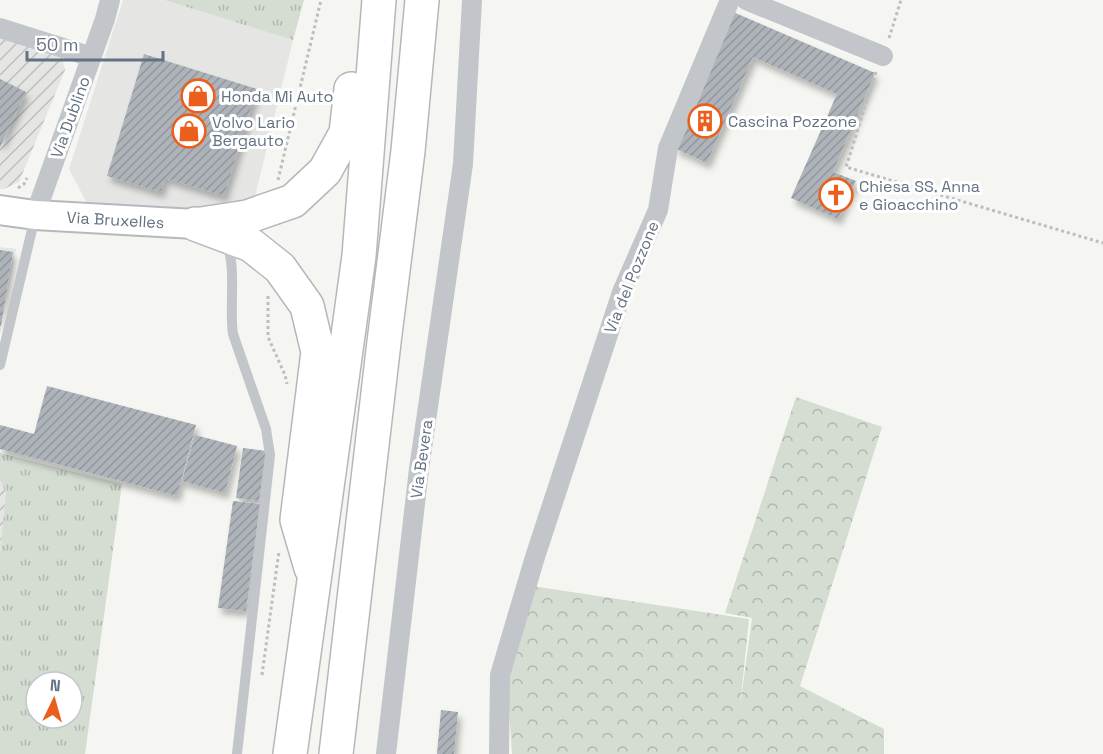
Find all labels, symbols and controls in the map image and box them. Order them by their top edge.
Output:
scale bar [27,24,164,62]
text: 50 m [36,33,78,56]
street label: Via Dublino [46,73,95,161]
shop icon: Honda Mi Auto [180,78,216,114]
place label: Honda Mi Auto [221,86,333,107]
building icon: Cascina Pozzone [687,103,723,139]
place label: Cascina Pozzone [728,111,857,132]
place label: Volvo Lario Bergauto [212,112,295,151]
shop icon: Volvo Lario Bergauto [171,113,207,149]
place label: Chiesa SS. Anna e Gioacchino [859,176,980,215]
church icon: Chiesa SS. Anna e Gioacchino [818,177,854,213]
street label: Via Bruxelles [66,207,165,233]
street label: Via del Pozzone [599,218,664,336]
street label: Via Bevera [406,418,437,500]
north arrow [24,670,84,730]
text: N [49,675,62,696]

